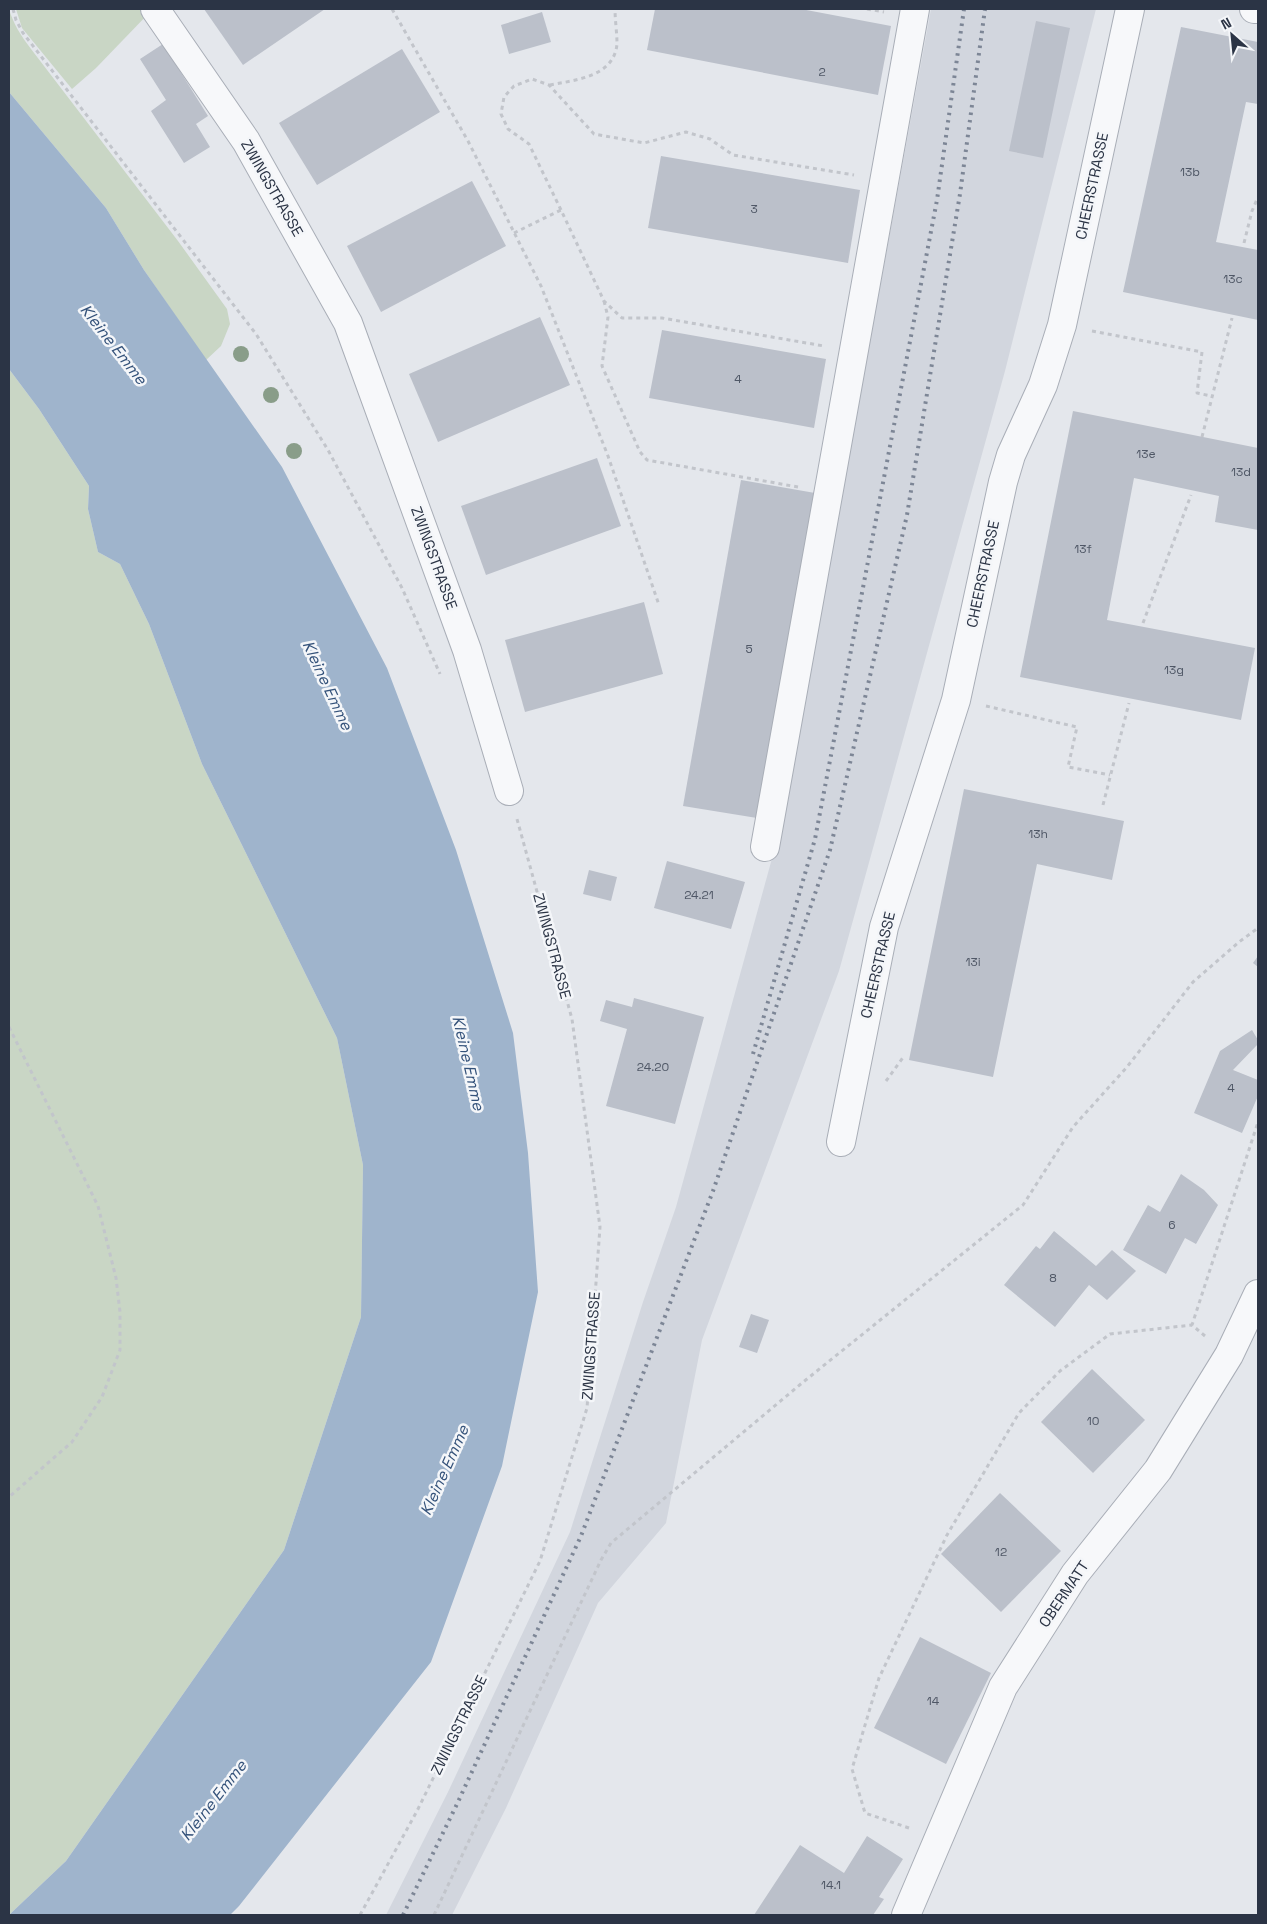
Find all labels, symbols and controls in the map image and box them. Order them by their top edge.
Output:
north arrow [1207,10,1257,60]
text: N [1218,13,1234,34]
house number: 2 [818,64,826,80]
street label: CHEERSTRASSE [1071,131,1112,241]
street label: ZWINGSTRASSE [237,136,308,240]
house number: 13b [1180,164,1200,180]
house number: 3 [750,201,758,217]
house number: 13c [1223,271,1243,287]
water label: Kleine Emme [76,300,152,389]
house number: 4 [734,371,742,387]
house number: 13e [1136,446,1156,462]
house number: 13d [1231,464,1251,480]
street label: ZWINGSTRASSE [407,504,462,612]
street label: CHEERSTRASSE [962,519,1003,629]
house number: 13f [1074,541,1092,557]
water label: Kleine Emme [298,637,358,734]
house number: 5 [745,641,753,657]
house number: 13g [1164,662,1184,678]
house number: 13h [1028,826,1048,842]
house number: 24.21 [684,887,714,903]
street label: ZWINGSTRASSE [529,891,576,1001]
street label: CHEERSTRASSE [856,910,899,1020]
house number: 13i [965,954,981,970]
water label: Kleine Emme [447,1014,490,1113]
house number: 24.20 [637,1059,669,1075]
house number: 4 [1227,1080,1235,1096]
house number: 6 [1168,1217,1176,1233]
house number: 8 [1049,1270,1057,1286]
street label: ZWINGSTRASSE [577,1291,604,1401]
house number: 10 [1087,1413,1099,1429]
water label: Kleine Emme [415,1421,474,1519]
house number: 12 [995,1544,1007,1560]
street label: OBERMATT [1034,1557,1093,1631]
street label: ZWINGSTRASSE [426,1672,491,1778]
house number: 14 [927,1693,940,1709]
water label: Kleine Emme [175,1755,252,1845]
house number: 14.1 [821,1877,841,1893]

